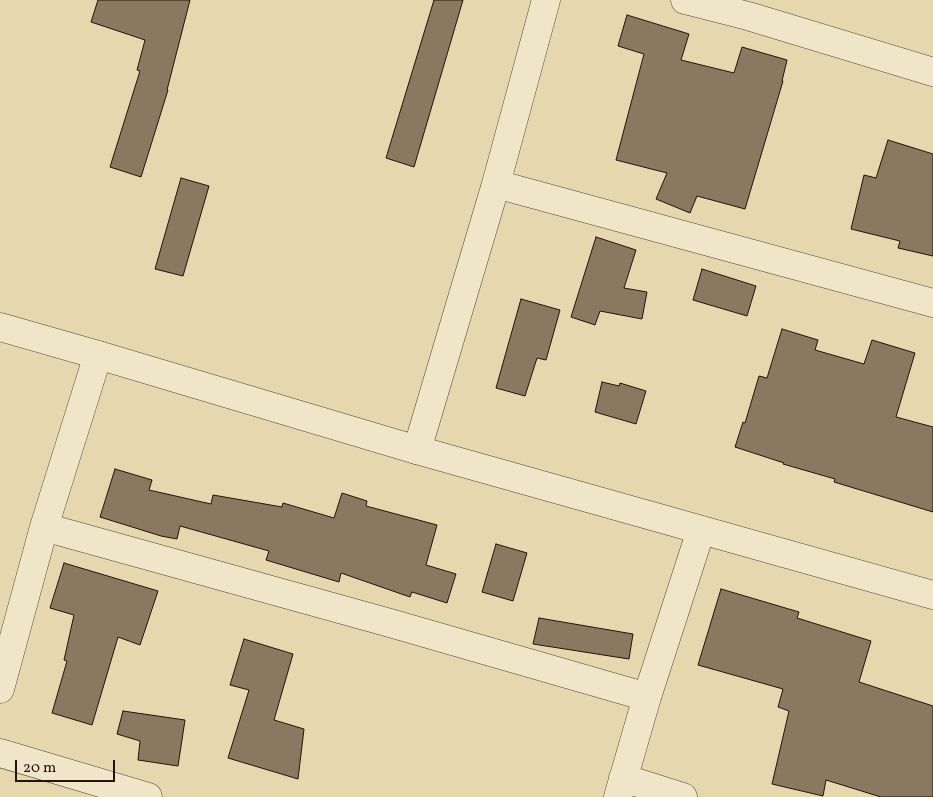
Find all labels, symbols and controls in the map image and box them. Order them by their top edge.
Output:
scale bar [18,750,118,782]
text: 20 m [23,758,56,779]

